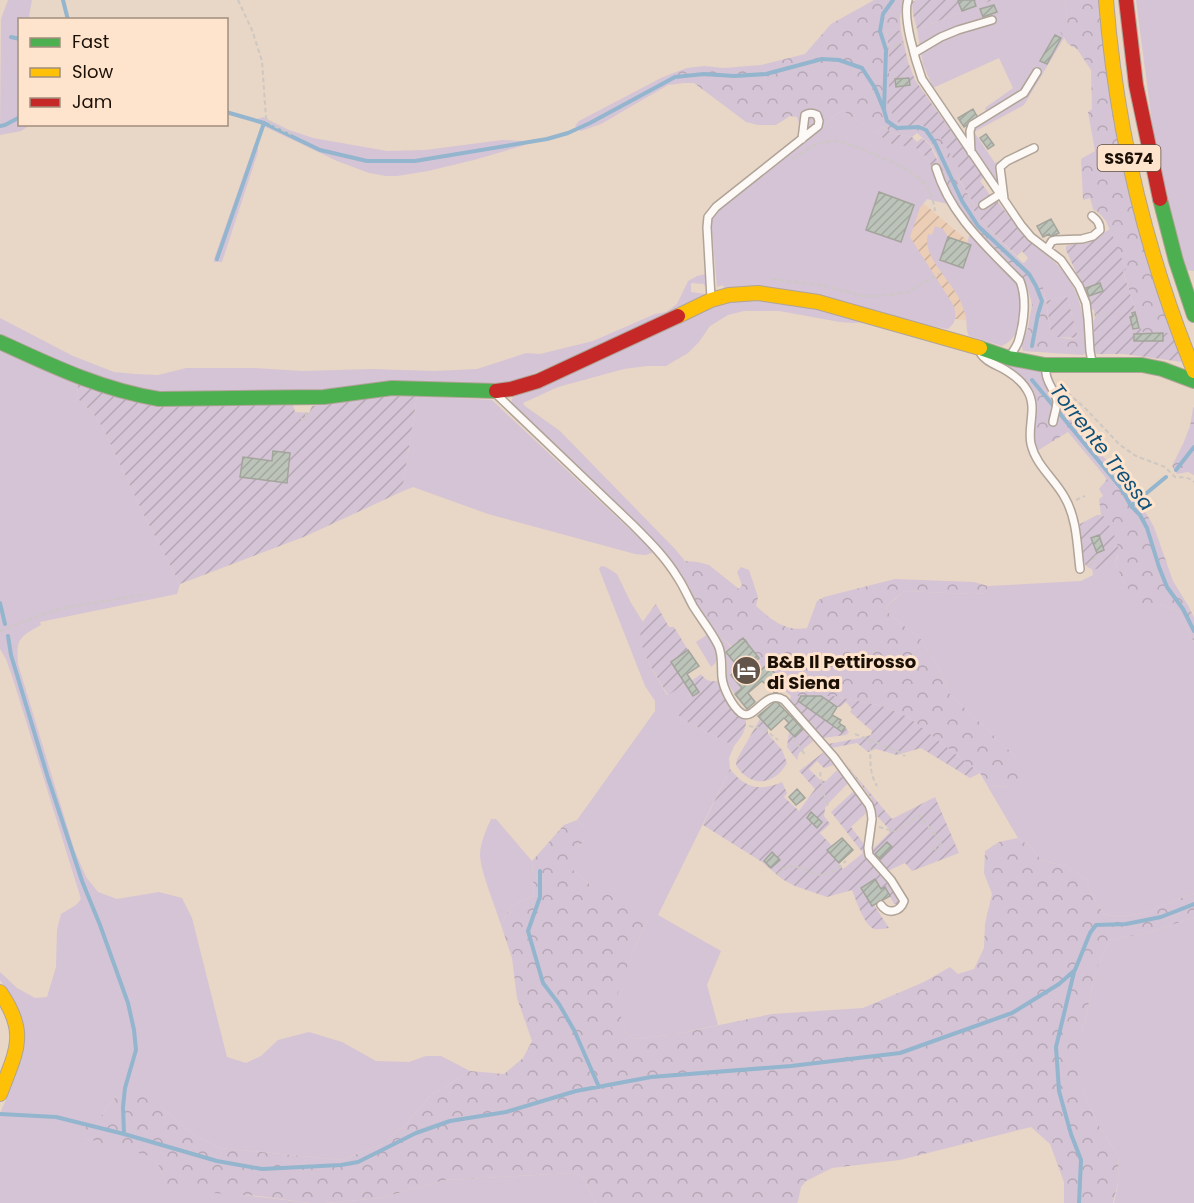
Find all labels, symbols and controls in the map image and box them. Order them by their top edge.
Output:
legend [18,18,228,126]
text: Fast [72,29,109,54]
text: Slow [72,59,114,84]
text: Jam [72,89,112,114]
road number: SS674 [1098,145,1160,171]
water label: Torrente Tressa [1043,378,1161,516]
place label: B&B Il Pettirosso di Siena [767,649,916,695]
hotel icon: B&B Il Pettirosso di Siena [730,655,762,687]

